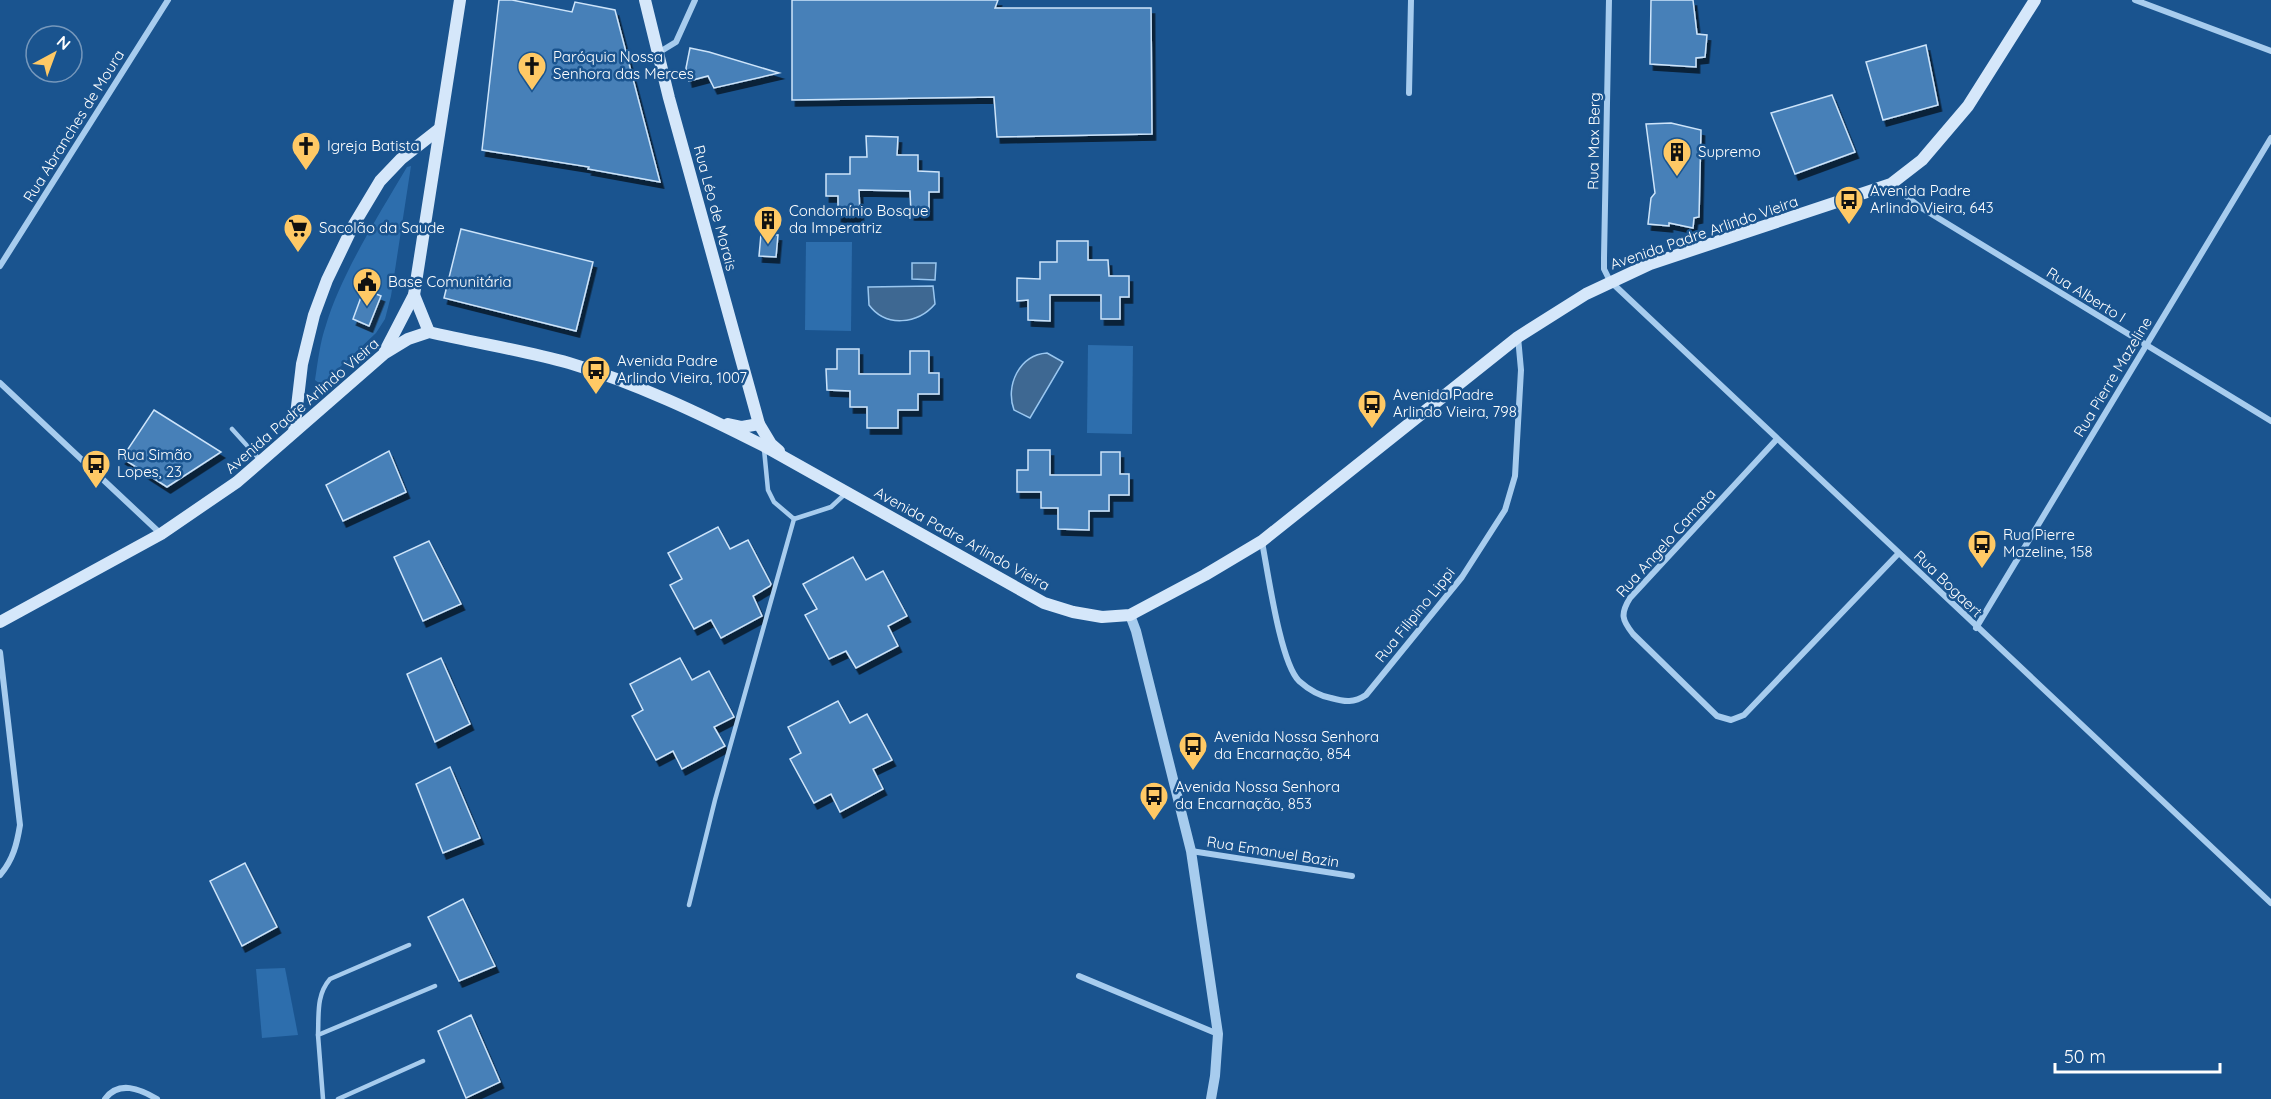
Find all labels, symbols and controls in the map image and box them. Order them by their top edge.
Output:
north arrow [24,24,84,84]
text: N [53,31,75,54]
street label: Rua Abranches de Moura [19,46,128,205]
place label: Paróquia Nossa Senhora das Merces [553,47,694,83]
church icon: Paróquia Nossa Senhora das Merces [516,50,548,92]
street label: Rua Max Berg [1583,92,1604,190]
church icon: Igreja Batista [290,130,322,172]
place label: Igreja Batista [327,136,420,155]
building icon: Supremo [1661,136,1693,178]
place label: Supremo [1698,142,1761,161]
street label: Rua Léo de Morais [690,143,741,273]
place label: Avenida Padre Arlindo Vieira, 643 [1870,181,1994,217]
bus stop icon: Avenida Padre Arlindo Vieira, 643 [1833,184,1865,226]
street label: Avenida Padre Arlindo Vieira [1607,191,1800,274]
place label: Condomínio Bosque da Imperatriz [789,201,929,237]
building icon: Condomínio Bosque da Imperatriz [752,204,784,246]
supermarket icon: Sacolão da Saude [282,212,314,254]
place label: Sacolão da Saude [319,218,445,237]
street label: Rua Alberto I [2043,263,2129,326]
public building icon: Base Comunitária [351,266,383,308]
place label: Base Comunitária [388,272,512,291]
street label: Rua Pierre Mazeline [2069,313,2156,440]
street label: Avenida Padre Arlindo Vieira [221,334,382,478]
place label: Avenida Padre Arlindo Vieira, 1007 [617,351,747,387]
bus stop icon: Avenida Padre Arlindo Vieira, 1007 [580,354,612,396]
place label: Avenida Padre Arlindo Vieira, 798 [1393,385,1517,421]
bus stop icon: Avenida Padre Arlindo Vieira, 798 [1356,388,1388,430]
place label: Rua Simão Lopes, 23 [117,445,192,481]
bus stop icon: Rua Simão Lopes, 23 [80,448,112,490]
street label: Avenida Padre Arlindo Vieira [871,482,1053,595]
street label: Rua Angelo Camata [1612,484,1719,601]
place label: Rua Pierre Mazeline, 158 [2003,525,2093,561]
bus stop icon: Rua Pierre Mazeline, 158 [1966,528,1998,570]
street label: Rua Bogaert [1910,546,1987,621]
street label: Rua Filipino Lippi [1371,563,1459,666]
place label: Avenida Nossa Senhora da Encarnação, 854 [1214,727,1379,763]
bus stop icon: Avenida Nossa Senhora da Encarnação, 854 [1177,730,1209,772]
place label: Avenida Nossa Senhora da Encarnação, 853 [1175,777,1340,813]
bus stop icon: Avenida Nossa Senhora da Encarnação, 853 [1138,780,1170,822]
street label: Rua Emanuel Bazin [1205,832,1341,871]
scale bar [2055,1036,2220,1074]
text: 50 m [2064,1045,2106,1068]

